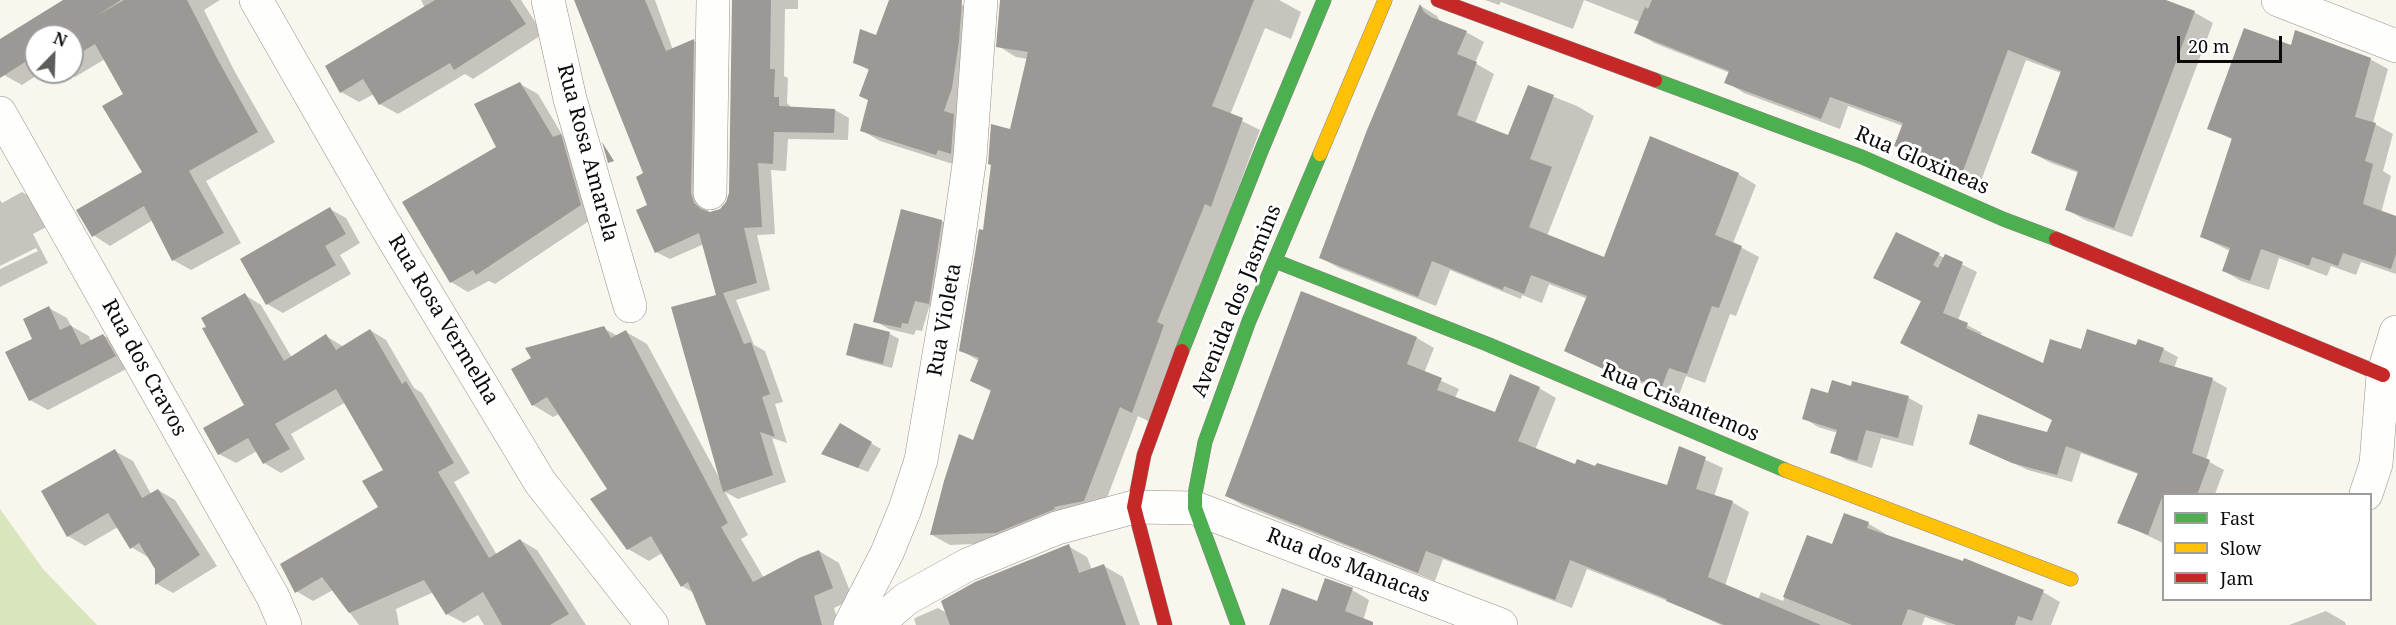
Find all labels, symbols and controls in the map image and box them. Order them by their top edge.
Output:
north arrow [24,24,84,84]
scale bar [2180,24,2285,62]
text: N [50,27,70,52]
text: 20 m [2188,34,2230,58]
street label: Rua Rosa Amarela [551,61,623,245]
street label: Rua Gloxineas [1851,121,1993,201]
street label: Avenida dos Jasmins [1187,201,1287,401]
street label: Rua Rosa Vermelha [382,230,504,410]
street label: Rua Violeta [923,261,967,379]
street label: Rua dos Cravos [96,295,192,441]
street label: Rua Crisantemos [1597,358,1763,448]
legend [2162,493,2372,601]
text: Fast [2220,506,2255,530]
street label: Rua dos Manacas [1263,523,1433,609]
text: Slow [2220,536,2261,560]
text: Jam [2220,566,2254,590]

